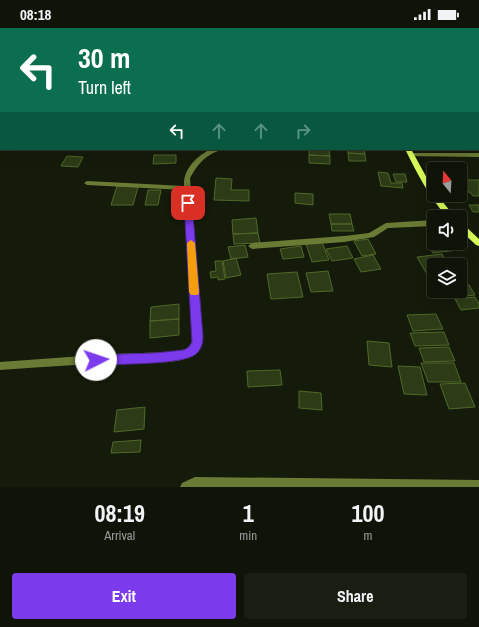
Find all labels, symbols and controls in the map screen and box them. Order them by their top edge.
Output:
text: 08:18 [20,4,51,25]
text: 30 m [78,39,130,77]
icon: left [12,44,64,96]
text: Turn left [78,75,131,100]
icon: left [166,120,188,142]
icon: ahead [208,120,230,142]
icon: ahead [250,120,272,142]
icon: right [292,120,314,142]
north arrow [427,162,467,202]
map controls [427,162,467,298]
pin [171,186,205,220]
icon: arrive [177,192,199,214]
button: sound [427,210,467,250]
button: layers [427,258,467,298]
position arrow [75,339,117,381]
text: 08:19 [95,497,145,529]
text: 1 [243,497,254,529]
text: 100 [352,497,384,529]
text: Arrival [104,527,135,544]
text: min [239,527,257,544]
text: m [364,527,372,544]
button: Exit [12,573,236,619]
button: Share [244,573,467,619]

